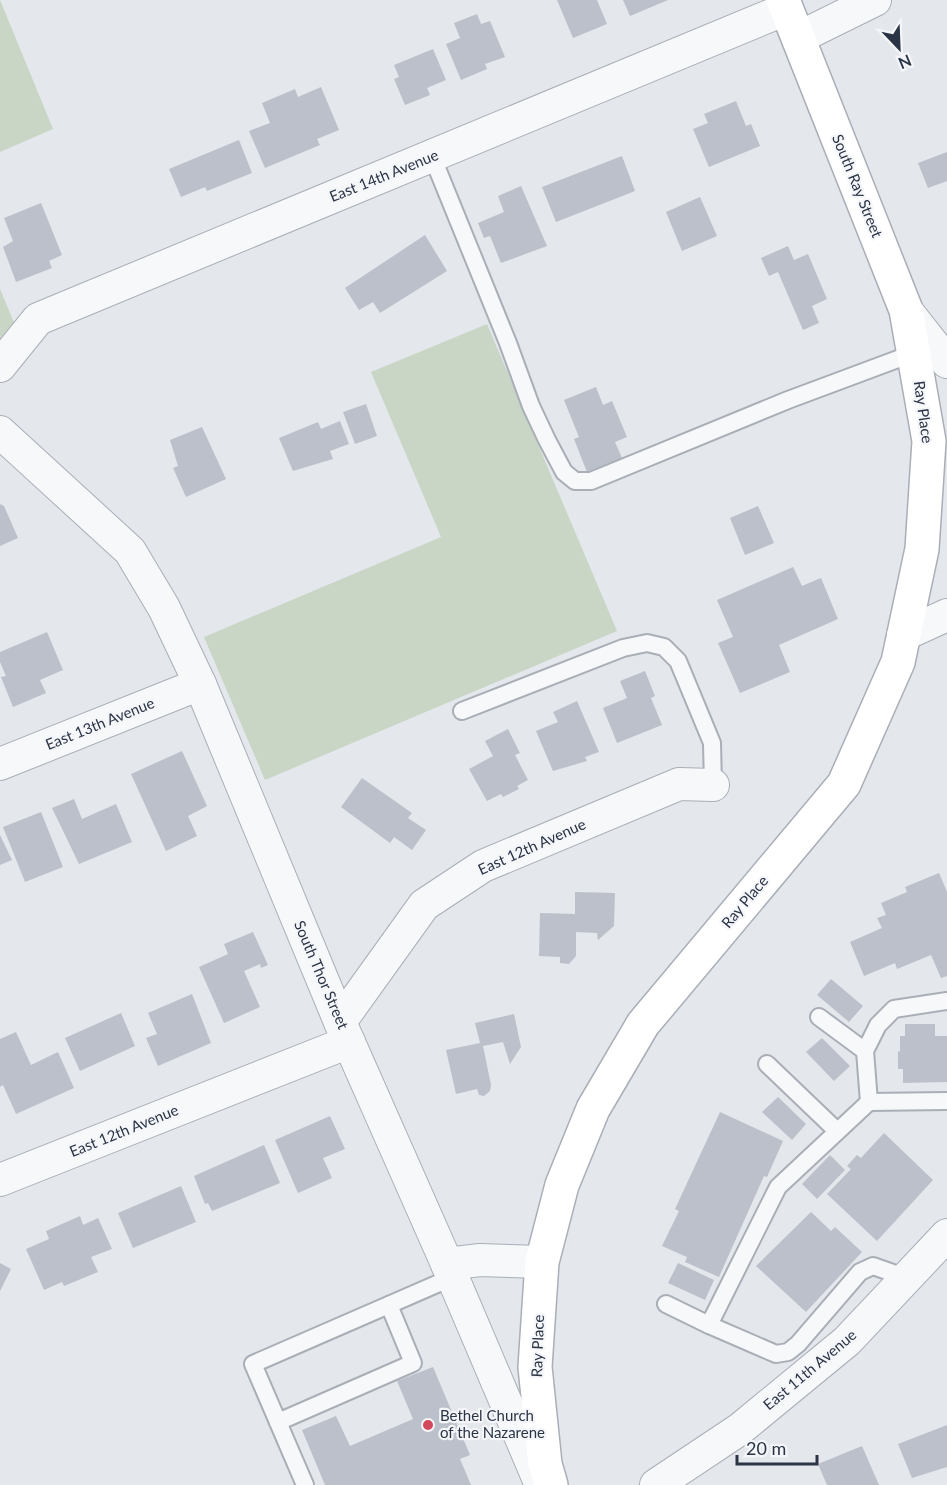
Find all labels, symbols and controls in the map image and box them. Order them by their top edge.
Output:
north arrow [869,18,929,78]
text: N [896,51,914,73]
street label: South Ray Street [829,131,887,240]
street label: East 14th Avenue [327,145,441,205]
street label: Ray Place [911,380,937,444]
street label: East 13th Avenue [43,693,157,753]
street label: East 12th Avenue [475,814,588,878]
street label: Ray Place [717,872,771,931]
street label: South Thor Street [291,918,353,1032]
street label: East 12th Avenue [67,1100,181,1160]
street label: Ray Place [527,1314,547,1378]
street label: East 11th Avenue [759,1325,860,1413]
place label: Bethel Church of the Nazarene [440,1406,545,1441]
marker: Bethel Church of the Nazarene [421,1418,435,1432]
scale bar [737,1428,816,1466]
text: 20 m [746,1437,786,1459]

